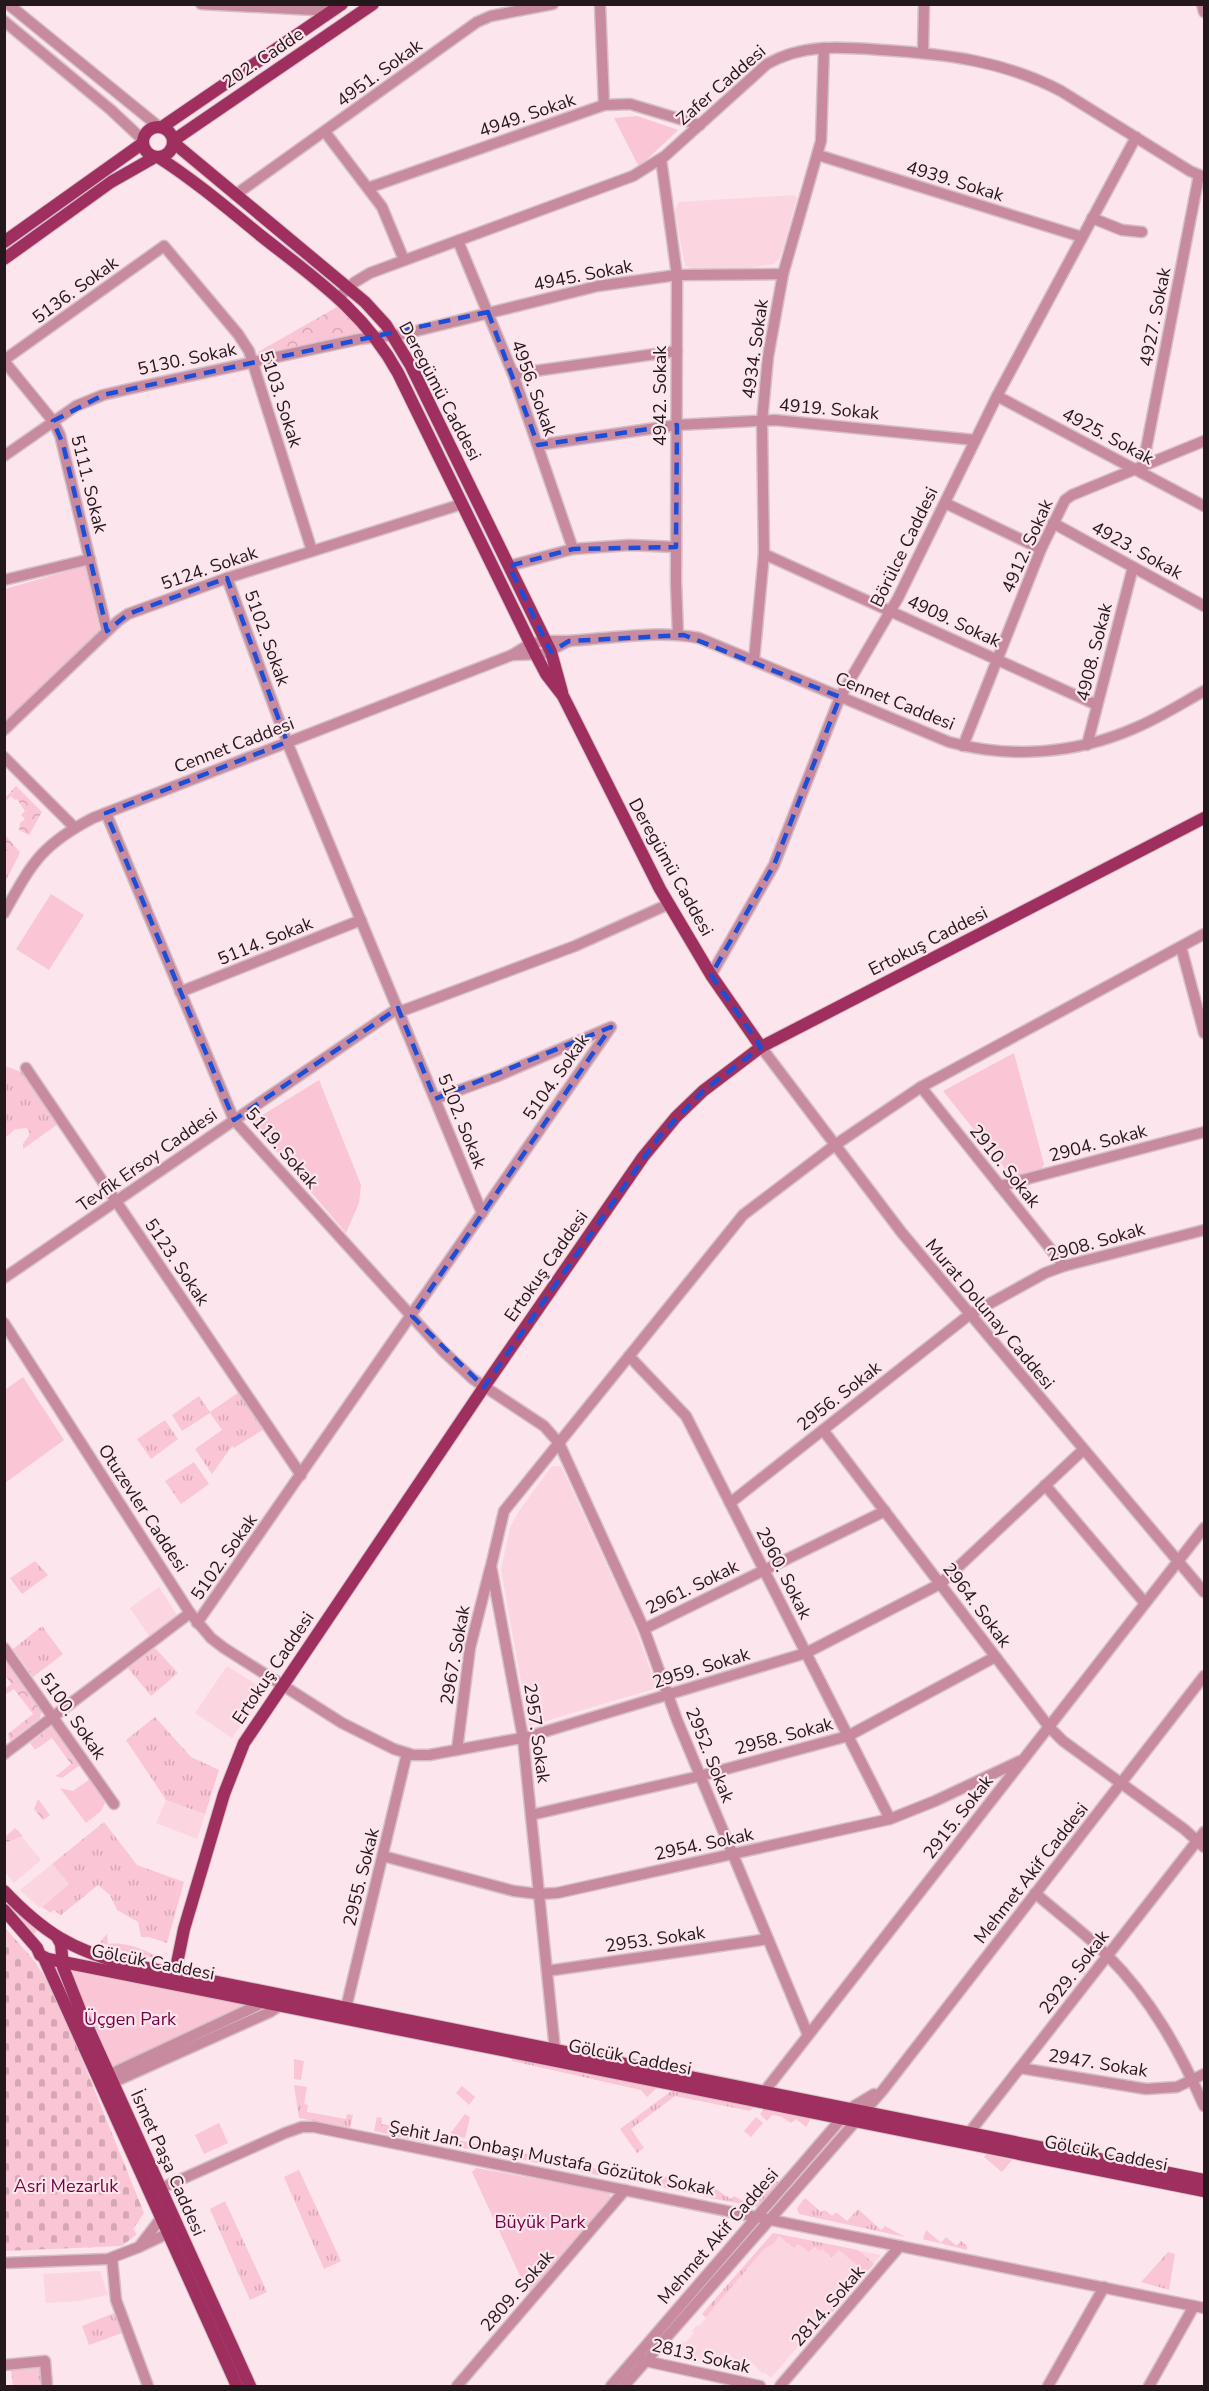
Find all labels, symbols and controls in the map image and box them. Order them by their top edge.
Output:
street label: 202. Cadde [218,22,308,94]
street label: 4951. Sokak [331,33,427,112]
street label: Zafer Caddesi [671,39,771,131]
street label: 4949. Sokak [476,87,579,143]
street label: 4939. Sokak [903,155,1007,207]
street label: 5136. Sokak [27,250,123,329]
street label: 4945. Sokak [531,253,636,296]
street label: 4927. Sokak [1134,264,1177,369]
street label: 4934. Sokak [736,297,774,400]
street label: Deregümü Caddesi [393,317,487,465]
street label: 5130. Sokak [135,337,240,381]
street label: 4956. Sokak [506,337,563,440]
street label: 4942. Sokak [648,345,672,446]
street label: 5103. Sokak [254,348,308,451]
street label: 4919. Sokak [778,393,881,425]
street label: 4925. Sokak [1058,402,1159,471]
street label: 5111. Sokak [65,432,113,537]
street label: Börülce Caddesi [864,483,944,611]
street label: 4912. Sokak [996,494,1059,597]
street label: 4923. Sokak [1087,515,1188,585]
street label: 5124. Sokak [158,540,261,596]
street label: 5102. Sokak [239,587,296,690]
street label: 4909. Sokak [903,589,1005,654]
street label: 4908. Sokak [1070,599,1118,704]
street label: Cennet Caddesi [832,666,958,736]
street label: Cennet Caddesi [171,711,297,779]
street label: Deregümü Caddesi [623,794,719,940]
street label: Ertokuş Caddesi [864,901,992,981]
street label: 5114. Sokak [214,911,317,971]
street label: 5104. Sokak [517,1028,595,1125]
street label: 5102. Sokak [432,1070,492,1173]
street label: 5119. Sokak [240,1102,325,1195]
street label: Tevfik Ersoy Caddesi [72,1103,222,1217]
street label: 2904. Sokak [1046,1118,1151,1168]
street label: 2910. Sokak [964,1119,1047,1213]
street label: Ertokuş Caddesi [499,1206,593,1326]
street label: 5123. Sokak [139,1214,216,1311]
street label: 2908. Sokak [1044,1216,1149,1267]
street label: Murat Dolunay Caddesi [920,1234,1060,1394]
street label: 2956. Sokak [792,1355,887,1436]
street label: Otuzevler Caddesi [93,1440,193,1576]
street label: 5102. Sokak [185,1508,263,1605]
street label: 2960. Sokak [751,1523,818,1624]
street label: 2961. Sokak [642,1554,743,1620]
street label: 2964. Sokak [937,1558,1017,1653]
street label: 2967. Sokak [434,1602,476,1707]
street label: Ertokuş Caddesi [226,1607,320,1729]
street label: 2959. Sokak [649,1642,753,1694]
street label: 5100. Sokak [34,1668,112,1765]
street label: 2957. Sokak [518,1682,556,1785]
street label: 2952. Sokak [680,1704,740,1807]
street label: 2958. Sokak [732,1711,837,1761]
street label: 2915. Sokak [918,1769,999,1864]
street label: Mehmet Akif Caddesi [968,1798,1094,1948]
street label: 2954. Sokak [652,1822,757,1866]
street label: 2955. Sokak [337,1824,385,1929]
street label: 2953. Sokak [604,1920,707,1958]
street label: 2929. Sokak [1034,1924,1115,2019]
street label: Gölcük Caddesi [89,1938,217,1986]
park label: Üçgen Park [84,2007,177,2031]
street label: Gölcük Caddesi [566,2033,694,2081]
street label: 2947. Sokak [1047,2043,1150,2083]
street label: İsmet Paşa Caddesi [125,2086,211,2240]
street label: Şehit Jan. Onbaşı Mustafa Gözütok Sokak [387,2115,718,2202]
street label: Gölcük Caddesi [1042,2129,1170,2177]
street label: Mehmet Akif Caddesi [652,2163,784,2309]
park label: Asri Mezarlık [14,2174,119,2198]
park label: Büyük Park [494,2210,587,2234]
street label: 2809. Sokak [475,2244,560,2337]
street label: 2814. Sokak [786,2259,871,2352]
street label: 2813. Sokak [649,2333,754,2379]

